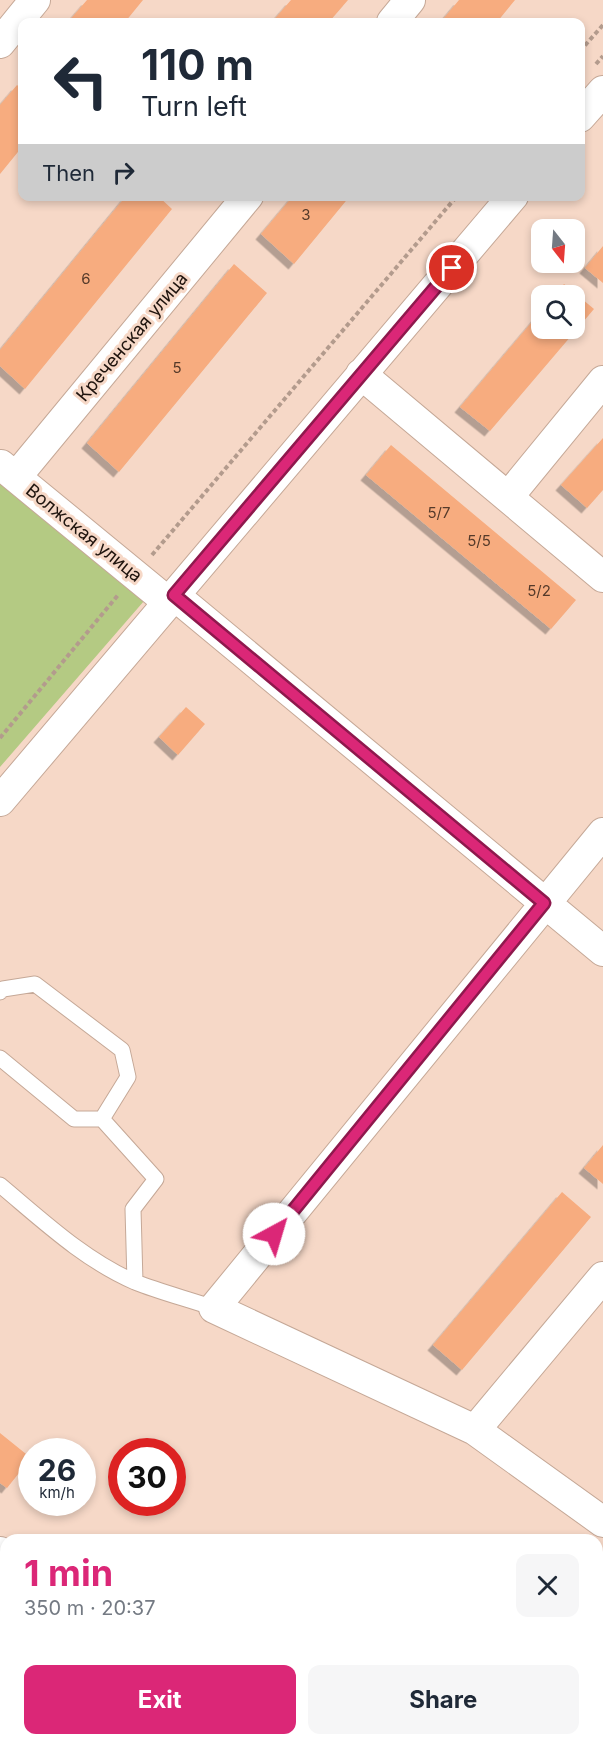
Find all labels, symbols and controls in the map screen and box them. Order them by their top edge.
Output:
text: 110 m [141,39,254,90]
icon: left [42,42,120,120]
text: Turn left [141,90,247,123]
icon: right [107,156,140,189]
text: Then [42,160,95,186]
house number: 3 [301,205,311,224]
north arrow [531,219,585,273]
map controls [531,219,585,339]
pin [426,242,477,293]
icon: arrive [435,251,468,284]
street label: Креченская улица [72,268,192,405]
house number: 6 [81,269,91,288]
button: search [531,285,585,339]
house number: 5 [172,358,182,377]
street label: Волжская улица [22,479,147,586]
house number: 5/7 [427,503,451,522]
house number: 5/5 [467,531,491,550]
house number: 5/2 [527,581,551,600]
position arrow [242,1202,306,1266]
speed limit sign: 30 [108,1438,186,1516]
text: 26 [38,1452,76,1488]
text: km/h [39,1483,75,1502]
text: 1 min [24,1551,113,1595]
button: close [516,1554,579,1617]
text: 350 m · 20:37 [24,1596,156,1620]
button: Exit [24,1665,296,1734]
button: Share [308,1665,579,1734]

